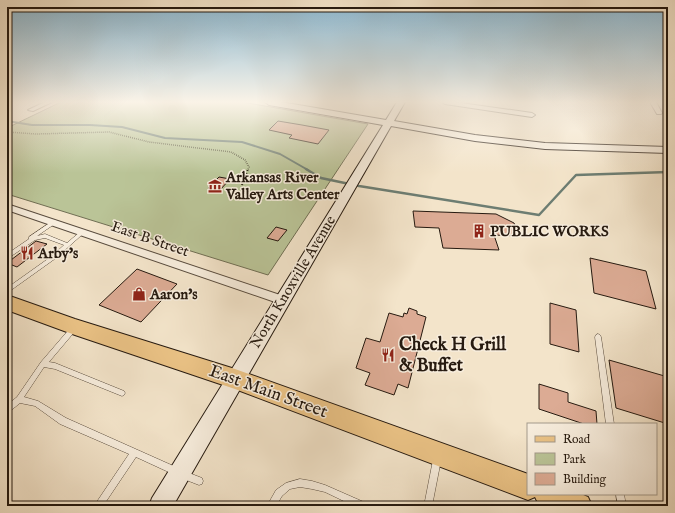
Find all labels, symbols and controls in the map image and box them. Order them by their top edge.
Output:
place label: Arkansas River Valley Arts Center [225,168,340,204]
museum icon: Arkansas River Valley Arts Center [207,178,223,194]
street label: North Knoxville Avenue [246,212,340,352]
street label: East B Street [109,217,191,261]
place label: PUBLIC WORKS [490,222,609,241]
building icon: PUBLIC WORKS [471,223,487,239]
place label: Arby's [37,244,79,263]
restaurant icon: Arby's [19,245,35,261]
place label: Aaron's [149,285,198,304]
shop icon: Aaron's [131,286,147,302]
place label: Check H Grill & Buffet [399,334,507,378]
restaurant icon: Check H Grill & Buffet [380,347,396,363]
street label: East Main Street [206,360,330,424]
legend [527,423,657,495]
text: Road [563,432,591,447]
text: Park [563,452,586,467]
text: Building [563,472,607,487]

